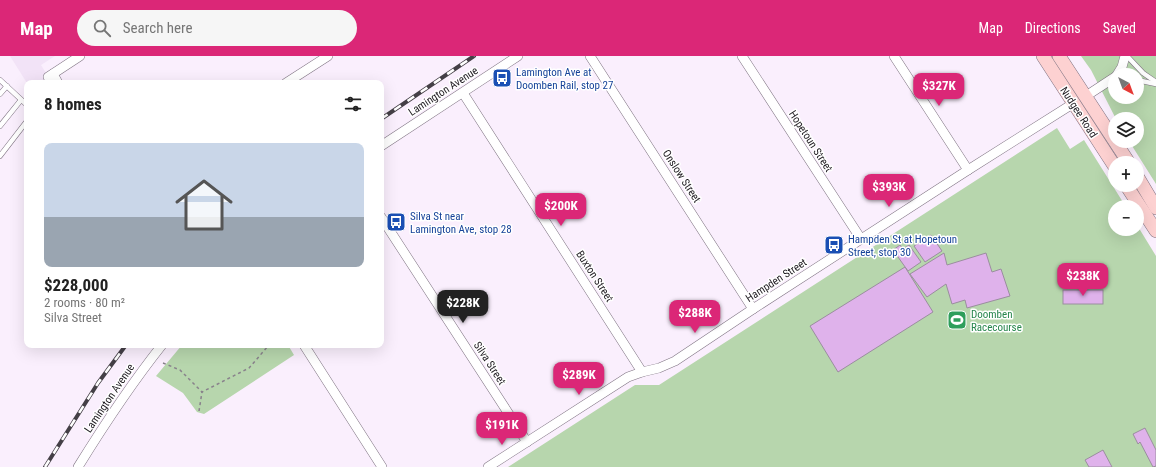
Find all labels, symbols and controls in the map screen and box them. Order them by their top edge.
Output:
search box [77,10,357,46]
text: Map [20,17,53,40]
icon: search [91,17,113,39]
text: Search here [123,19,193,37]
text: Map [979,20,1003,36]
text: Directions [1025,20,1081,36]
text: Saved [1103,20,1136,36]
street label: Lamington Avenue [406,64,480,119]
place label: Lamington Ave at Doomben Rail, stop 27 [516,66,613,92]
bus stop icon: Lamington Ave at Doomben Rail, stop 27 [491,67,513,89]
north arrow [1108,68,1144,104]
map controls [1108,68,1144,236]
pin: $327K [911,73,967,107]
text: $327K [922,78,956,93]
street label: Nudgee Road [1057,84,1100,140]
icon: filters [342,93,364,115]
text: 8 homes [44,94,102,114]
street label: Hopetoun Street [786,108,835,174]
button: layers [1108,112,1144,148]
street label: Onslow Street [660,147,703,205]
button: + [1108,156,1144,192]
icon: home [168,169,240,241]
pin: $393K [861,174,917,208]
text: $393K [872,179,906,194]
pin: $200K [533,193,589,227]
text: $200K [544,198,578,213]
button: − [1108,200,1144,236]
place label: Silva St near Lamington Ave, stop 28 [410,210,512,236]
bus stop icon: Silva St near Lamington Ave, stop 28 [385,211,407,233]
place label: Hampden St at Hopetoun Street, stop 30 [848,233,957,259]
bus stop icon: Hampden St at Hopetoun Street, stop 30 [823,234,845,256]
street label: Buxton Street [573,248,616,304]
street label: Hampden Street [743,256,809,305]
pin: $238K [1055,263,1111,297]
text: $238K [1066,268,1100,283]
text: $228,000 [44,275,108,295]
pin: $228K [435,290,491,324]
text: 2 rooms · 80 m² [44,295,125,310]
text: $228K [446,295,480,310]
pin: $288K [667,300,723,334]
text: $288K [678,305,712,320]
place label: Doomben Racecourse [971,308,1022,334]
sports icon: Doomben Racecourse [946,309,968,331]
text: Silva Street [44,310,102,325]
street label: Silva Street [471,339,508,387]
street label: Lamington Avenue [82,361,137,435]
pin: $289K [551,362,607,396]
text: $289K [562,367,596,382]
pin: $191K [474,412,530,446]
text: $191K [485,417,519,432]

